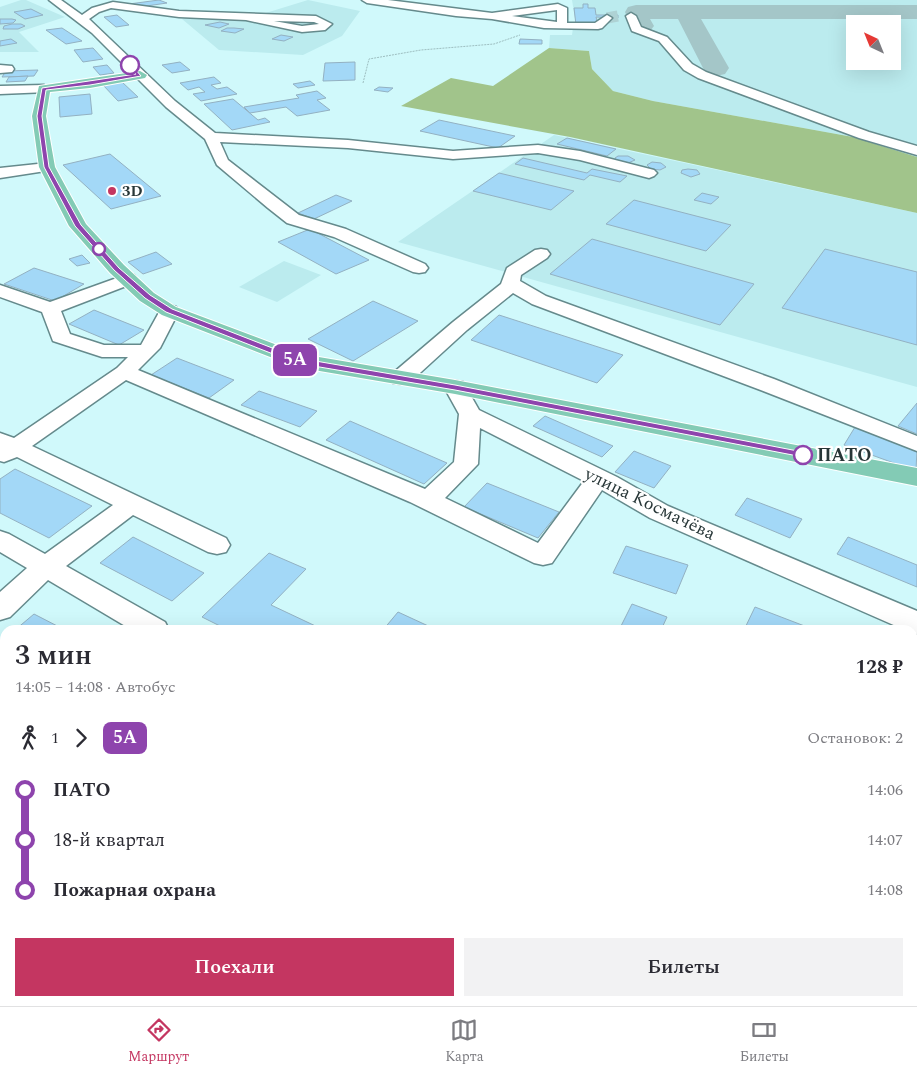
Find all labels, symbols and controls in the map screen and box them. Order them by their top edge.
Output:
north arrow [846,15,901,70]
map controls [846,15,901,70]
unlabelled marker [120,55,140,75]
place label: 3D [122,180,142,203]
marker: 3D [106,185,118,197]
unlabelled marker [92,242,106,256]
line badge: 5А [272,344,318,376]
text: 5А [283,346,307,373]
place label: ПАТО [817,442,872,469]
marker: ПАТО [793,445,813,465]
street label: улица Космачёва [579,460,720,547]
text: 3 мин [15,634,92,677]
text: 128 ₽ [856,653,903,682]
text: 14:05 – 14:08 · Автобус [15,675,176,699]
icon: walk [15,724,43,752]
icon: forward [67,724,95,752]
text: 5А [113,724,137,751]
text: 1 [51,726,59,750]
text: Остановок: 2 [807,726,903,750]
text: ПАТО [53,776,111,805]
text: 14:06 [867,778,903,802]
text: 18-й квартал [53,826,165,855]
text: 14:07 [867,828,903,852]
text: Пожарная охрана [53,876,216,905]
text: 14:08 [867,878,903,902]
button: Поехали [15,938,454,996]
button: Билеты [464,938,903,996]
tab: Маршрут [128,1016,189,1067]
tab: Карта [445,1016,484,1067]
tab: Билеты [740,1016,789,1067]

